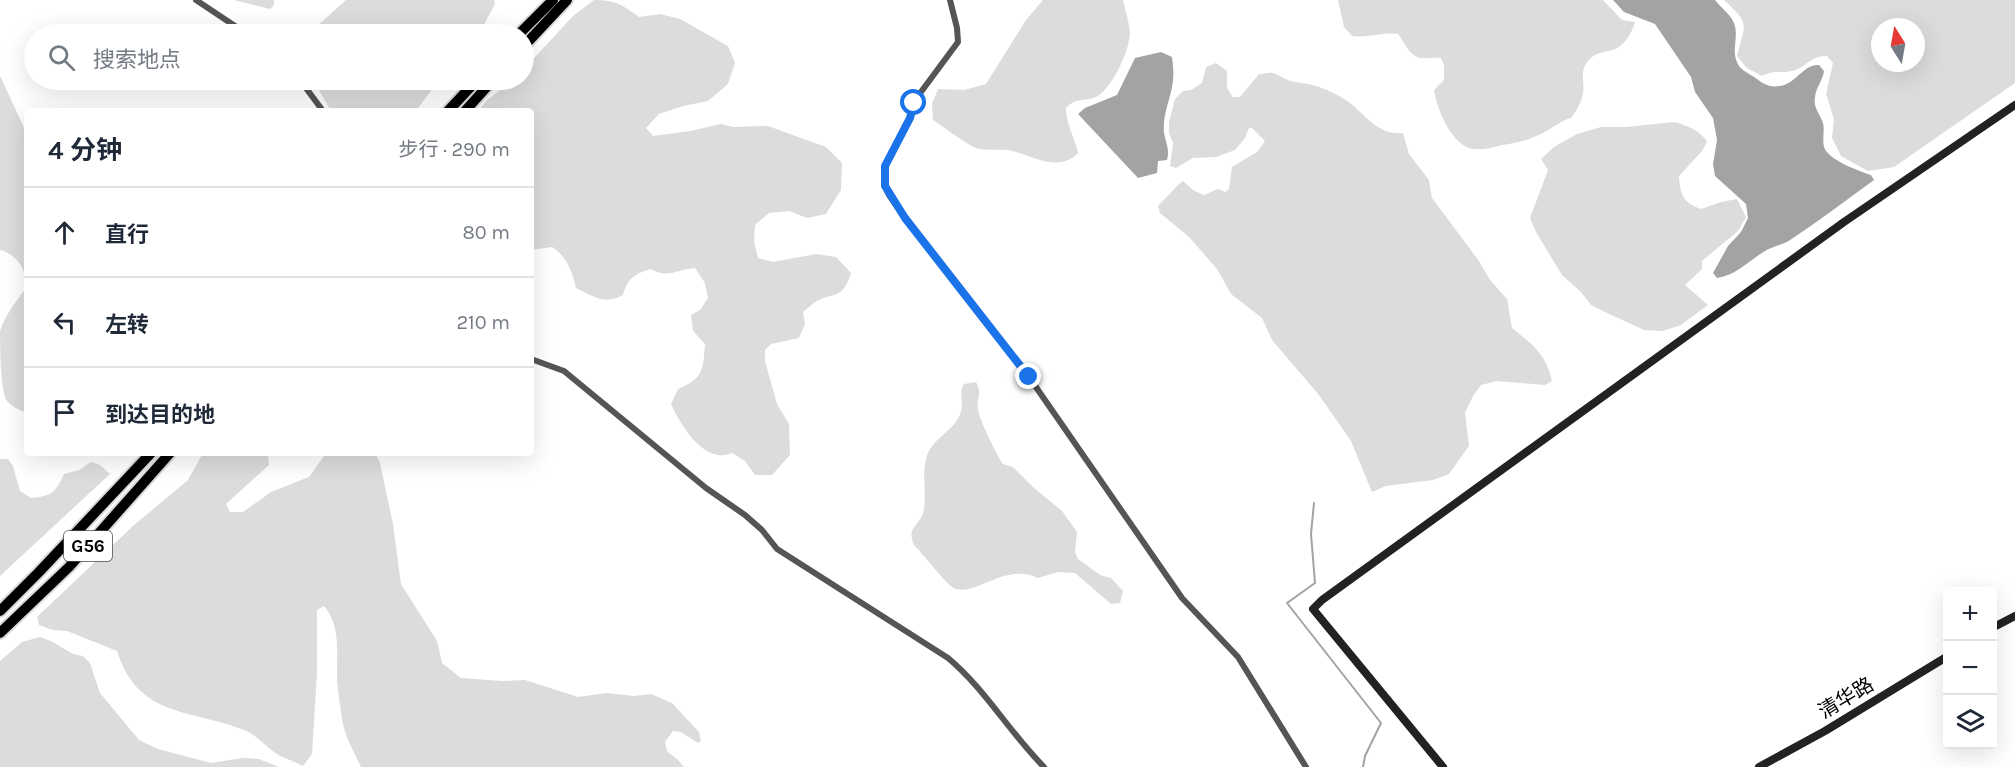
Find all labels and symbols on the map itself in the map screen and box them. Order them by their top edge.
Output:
north arrow [1871,18,1925,72]
route start [900,89,926,115]
route end [1015,363,1041,389]
road number: G56 [64,531,112,561]
street label: 清华路 [1814,673,1878,723]

